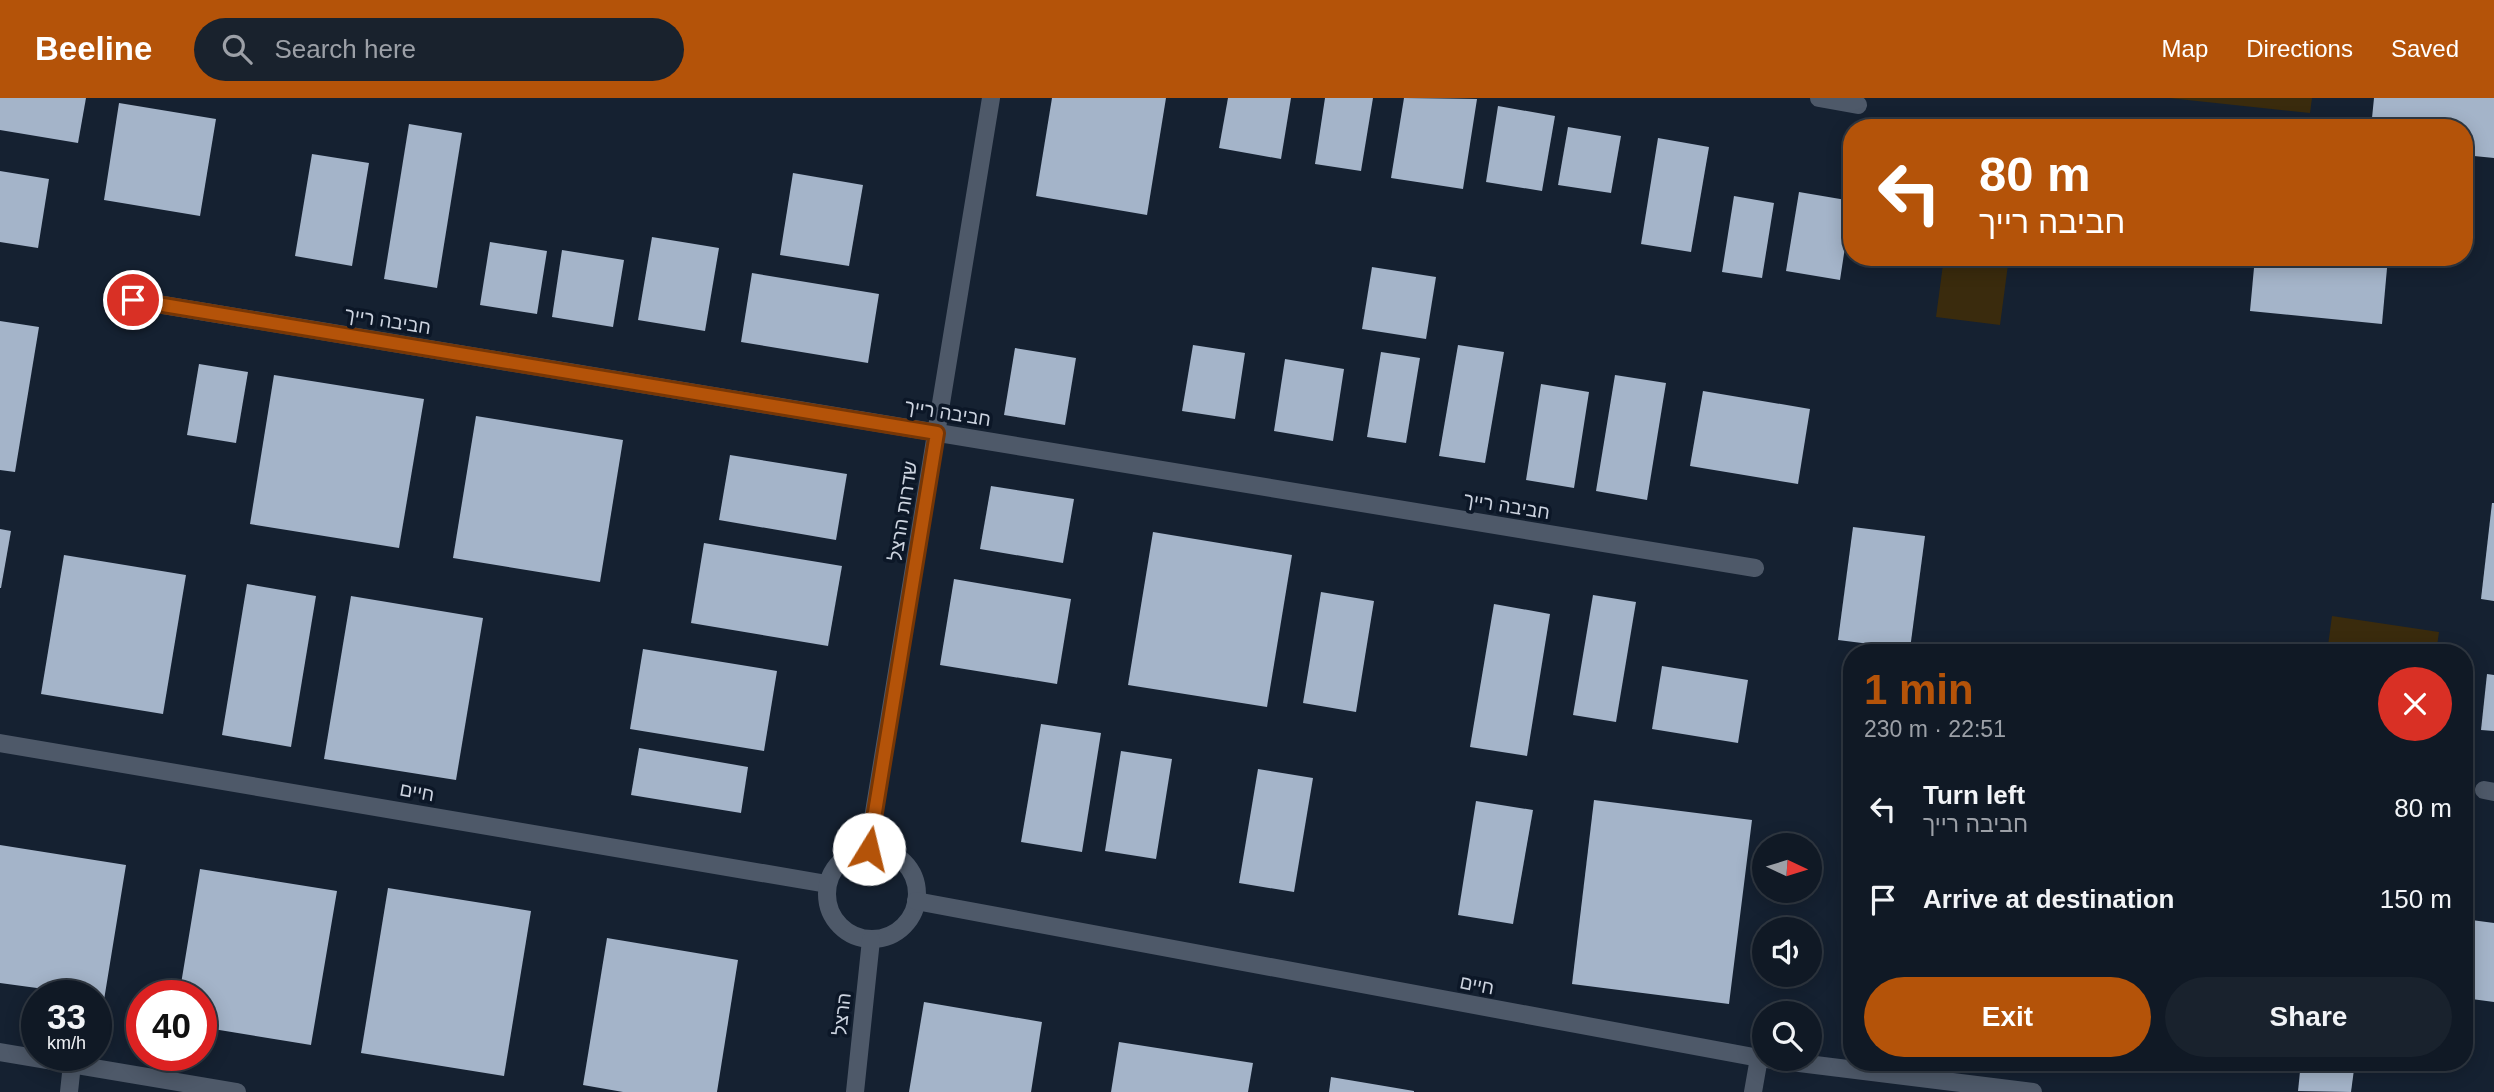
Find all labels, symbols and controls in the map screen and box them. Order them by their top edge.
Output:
search box [194,18,684,81]
text: Beeline [35,30,152,67]
icon: search [218,30,256,68]
text: Search here [274,34,416,64]
text: Map [2162,35,2208,62]
text: Directions [2246,35,2353,62]
text: Saved [2391,35,2459,62]
icon: left [1864,147,1955,238]
text: 80 m [1979,147,2091,201]
text: חביבה רייך [1979,204,2125,240]
pin [103,270,163,330]
icon: arrive [114,281,152,319]
street label: חביבה רייך [343,304,433,338]
street label: חביבה רייך [903,396,993,430]
street label: שדרות הרצל [885,460,921,562]
street label: חביבה רייך [1462,489,1552,523]
text: 1 min [1864,666,1974,713]
button: close [2378,667,2452,741]
text: 230 m · 22:51 [1864,716,2006,742]
street label: חיים [398,779,436,805]
text: Turn left [1923,780,2025,810]
icon: left [1864,790,1902,828]
text: 80 m [2394,793,2452,823]
text: חביבה רייך [1923,811,2028,837]
position arrow [832,812,906,886]
north arrow [1752,833,1822,903]
map controls [1752,833,1822,1071]
icon: arrive [1864,881,1902,919]
text: Arrive at destination [1923,884,2174,914]
text: 150 m [2380,884,2452,914]
button: sound [1752,917,1822,987]
street label: חיים [1458,971,1496,999]
button: Exit [1864,977,2151,1057]
button: Share [2165,977,2452,1057]
speed limit sign: 40 [126,980,217,1071]
street label: הרצל [829,992,855,1036]
text: 33 [47,997,86,1036]
button: search [1752,1001,1822,1071]
text: km/h [47,1033,86,1053]

